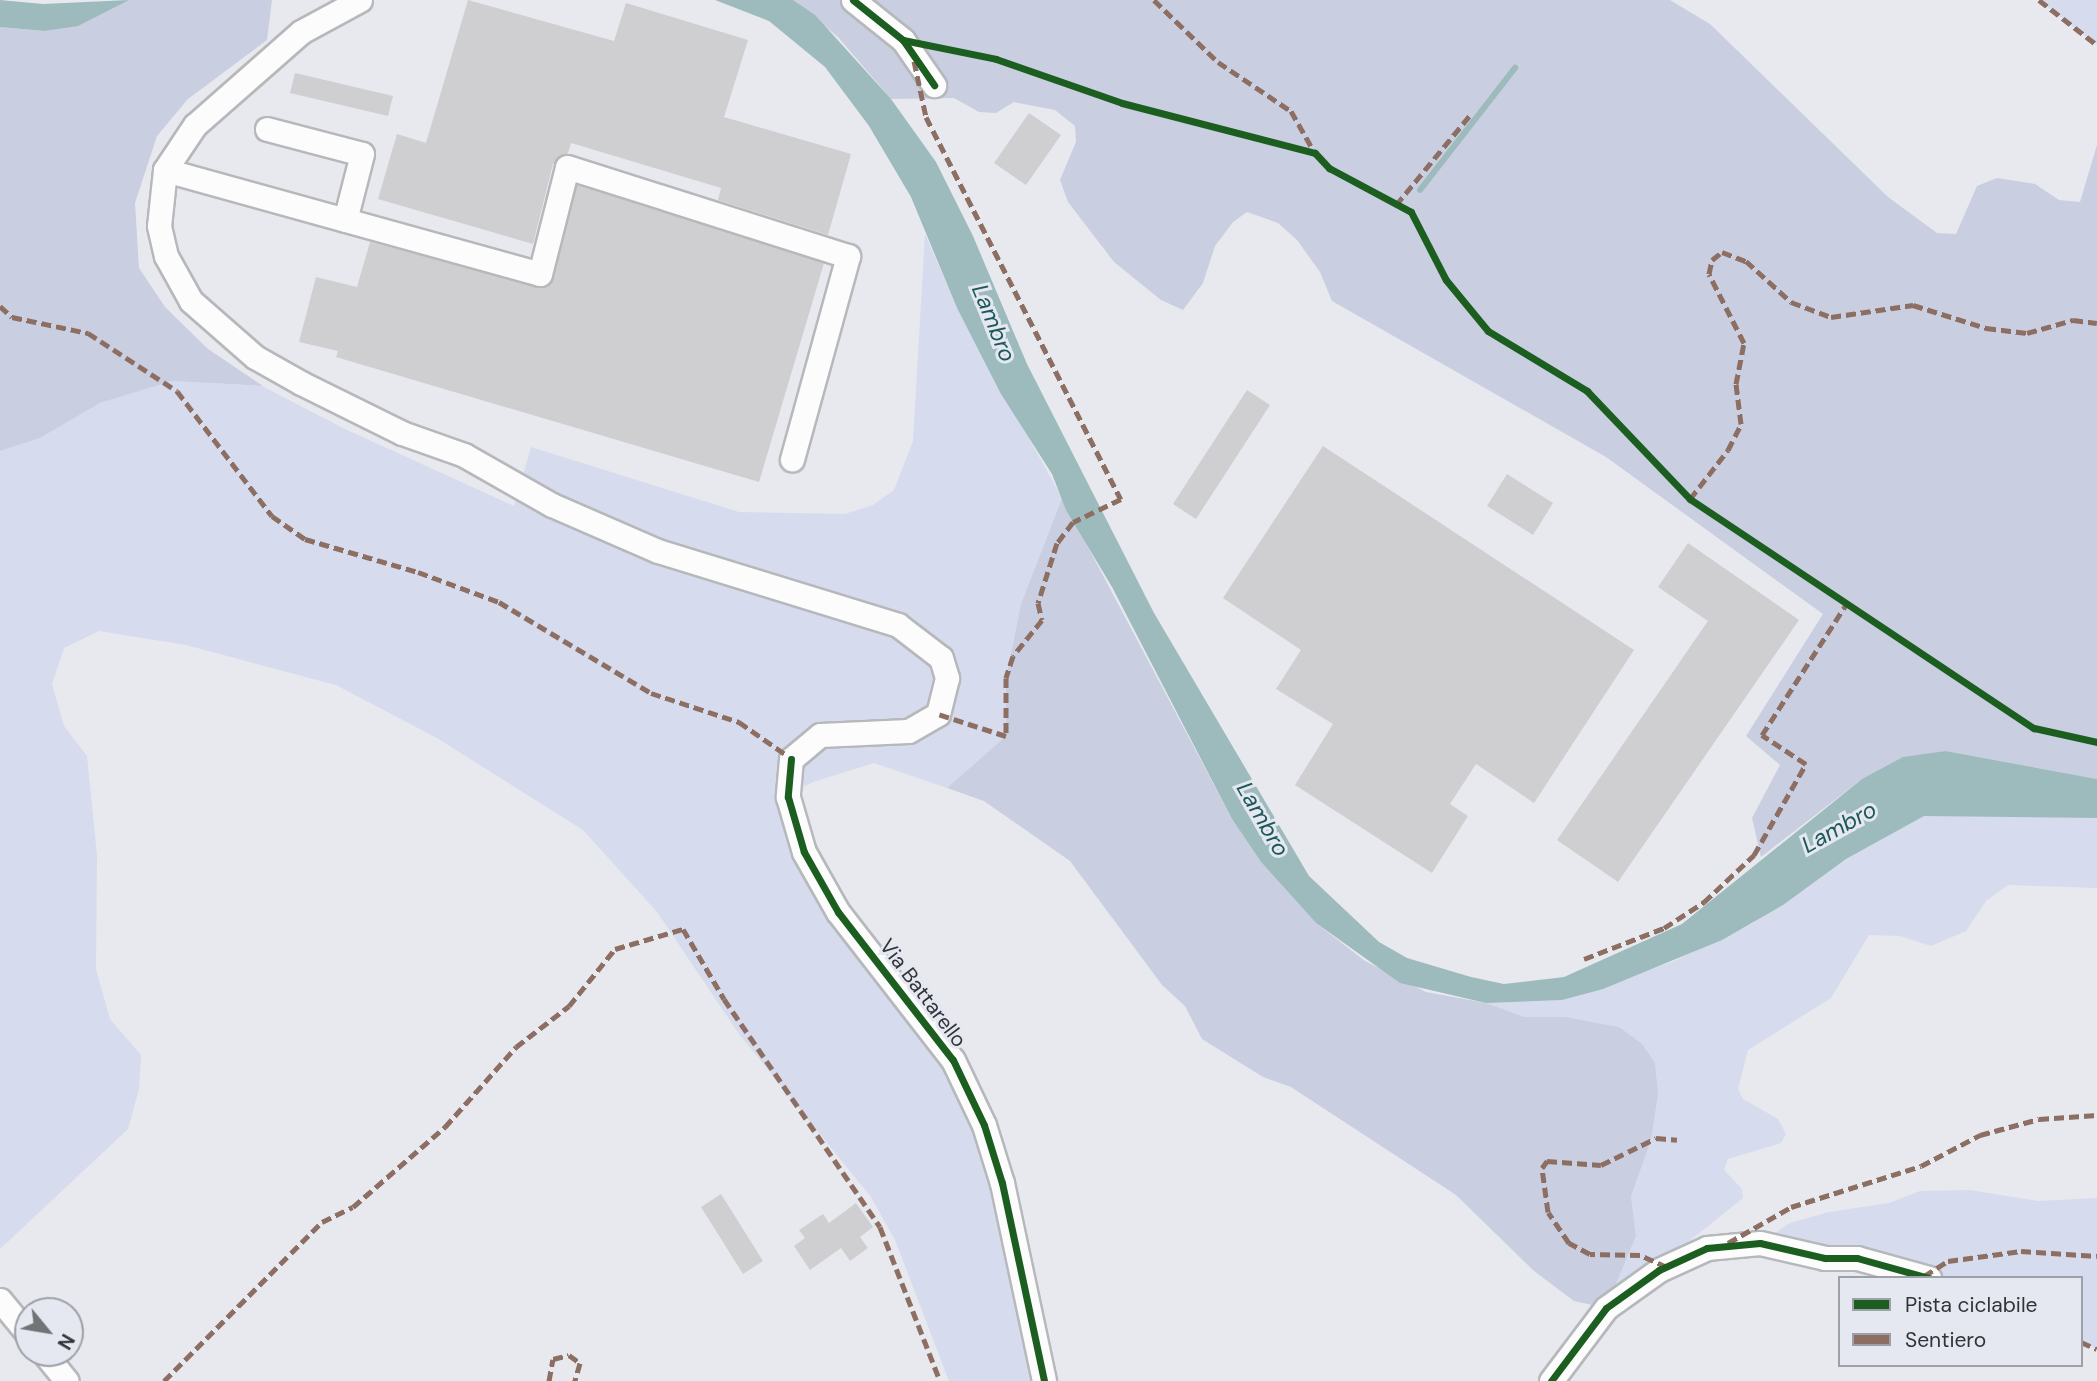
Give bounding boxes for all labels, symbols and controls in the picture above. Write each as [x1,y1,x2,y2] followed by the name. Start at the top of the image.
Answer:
[966,280,1022,366] water label: Lambro
[1231,777,1295,861] water label: Lambro
[1797,795,1881,859] water label: Lambro
[874,934,972,1052] street label: Via Battarello
[1838,1276,2083,1367] legend
[1905,1291,2038,1319] text: Pista ciclabile
[14,1297,84,1367] north arrow
[1905,1326,1986,1354] text: Sentiero
[52,1329,80,1354] text: N

